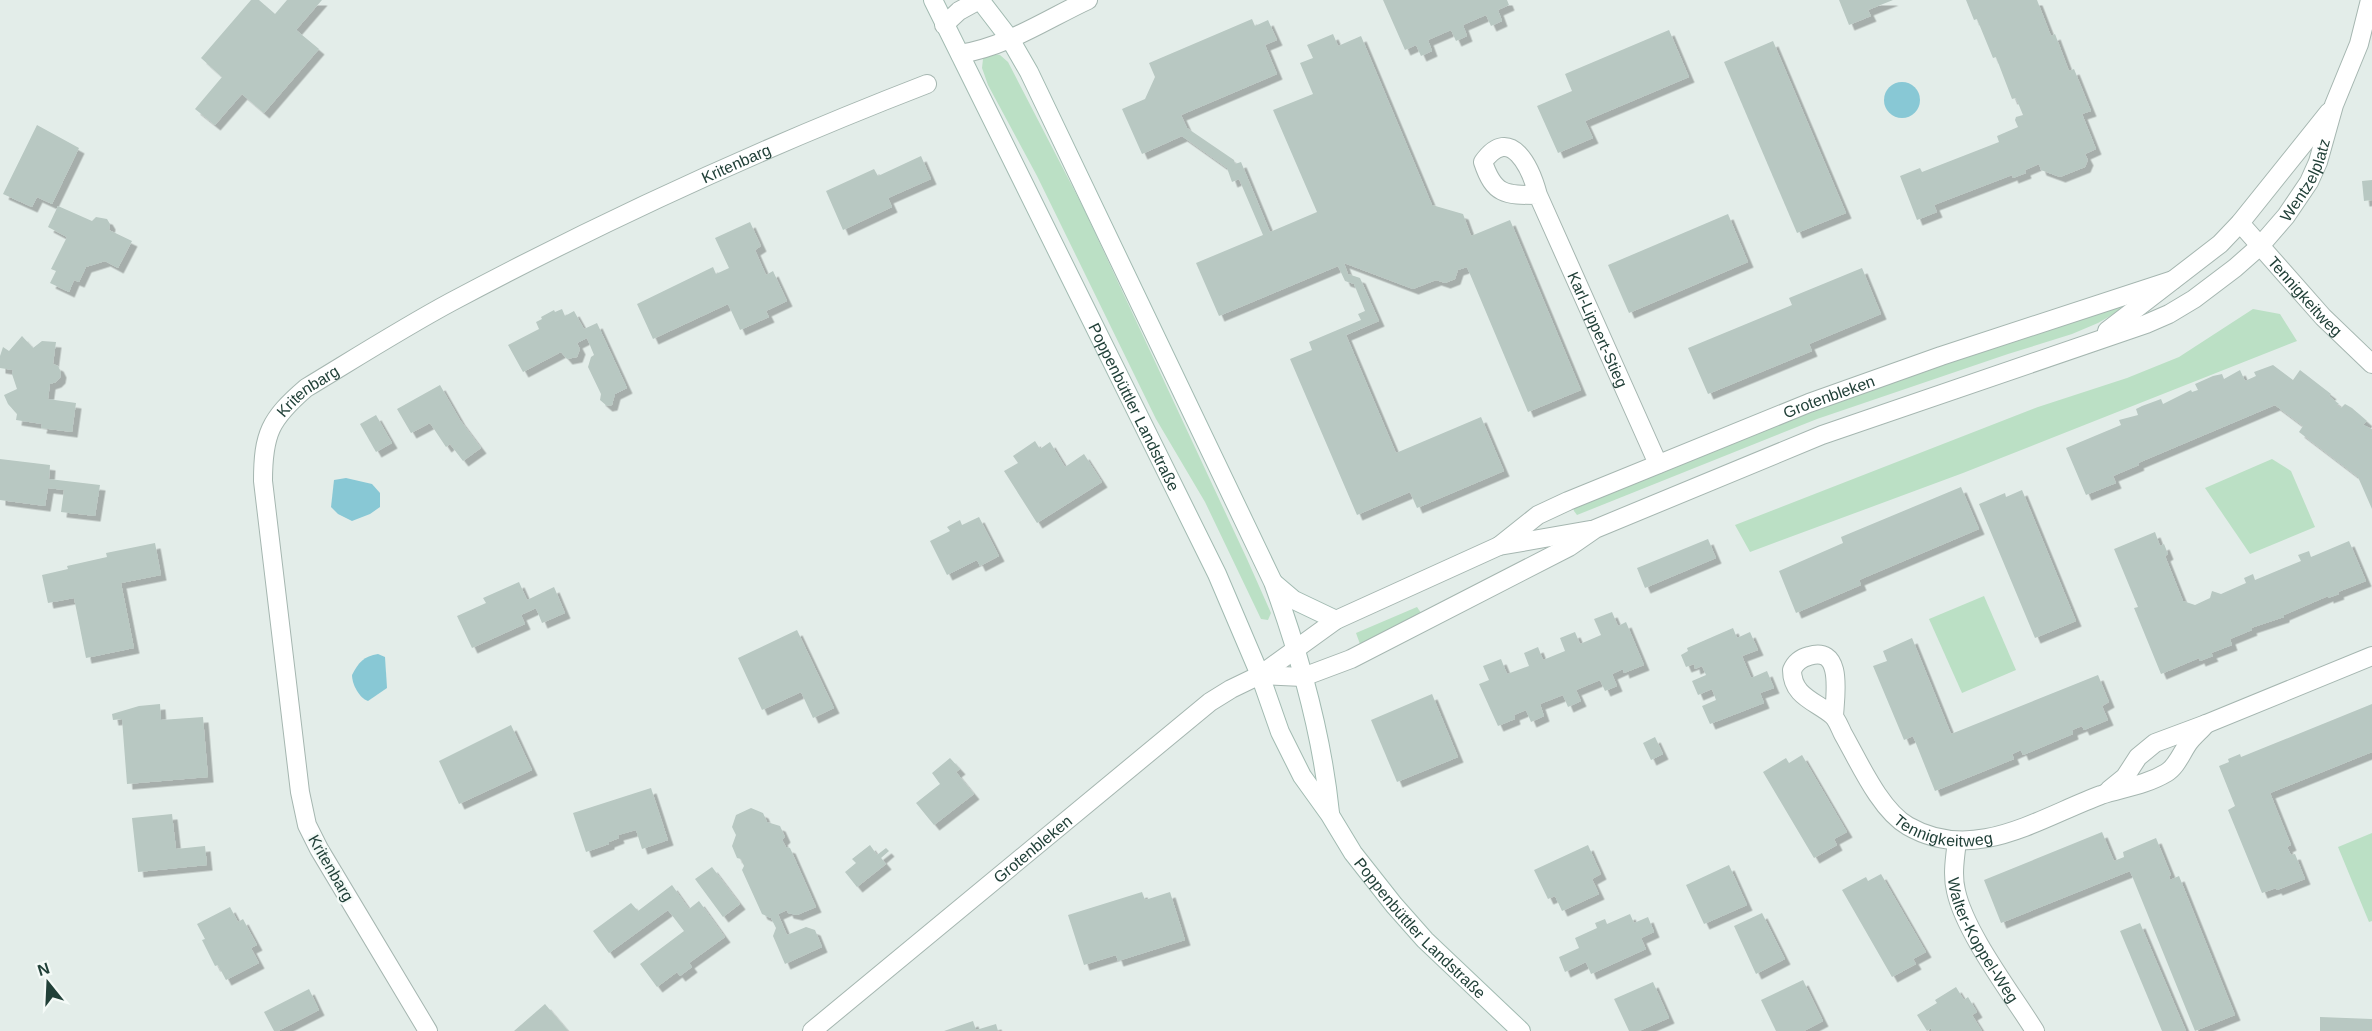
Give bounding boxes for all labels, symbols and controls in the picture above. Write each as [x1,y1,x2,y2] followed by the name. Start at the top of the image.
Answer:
[2276,137,2333,225] street label: Wentzelplatz
[699,141,773,186] street label: Kritenbarg
[2265,253,2346,339] street label: Tennigkeitweg
[1565,269,1631,390] street label: Karl-Lippert-Stieg
[1086,320,1183,494] street label: Poppenbüttler Landstraße
[273,362,342,420] street label: Kritenbarg
[1781,372,1877,421] street label: Grotenbleken
[1891,811,1994,849] street label: Tennigkeitweg
[990,812,1075,886] street label: Grotenbleken
[305,832,357,904] street label: Kritenbarg
[1351,854,1489,1002] street label: Poppenbüttler Landstraße
[1945,876,2022,1005] street label: Walter-Koppel-Weg
[18,953,78,1013] north arrow
[35,959,52,979] text: N

